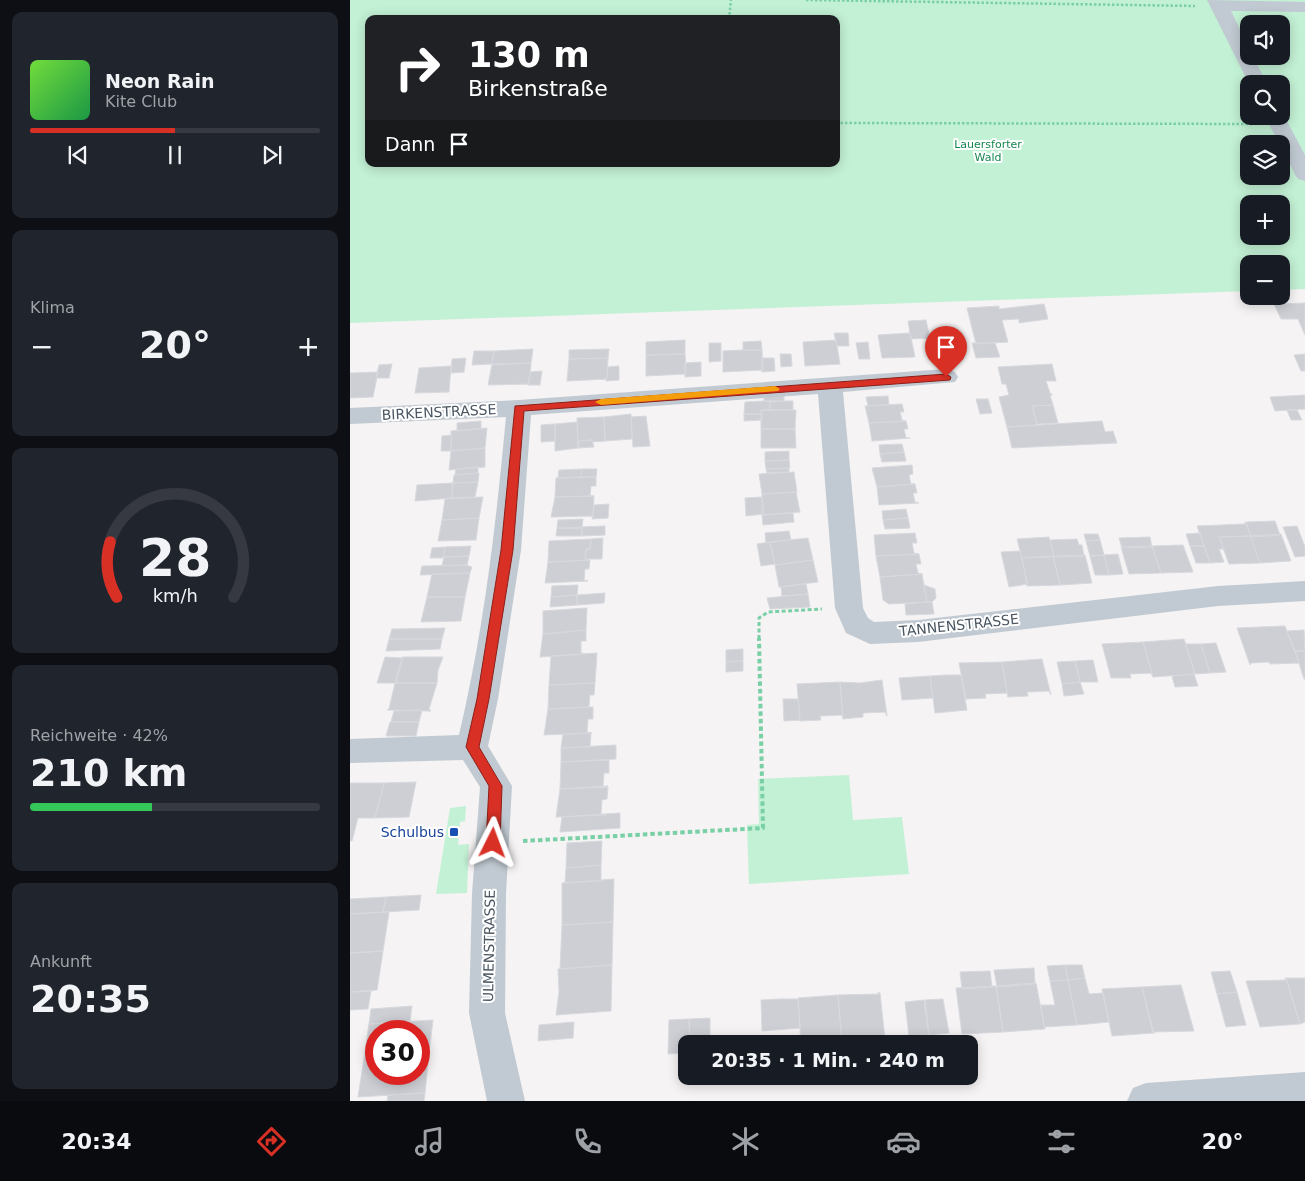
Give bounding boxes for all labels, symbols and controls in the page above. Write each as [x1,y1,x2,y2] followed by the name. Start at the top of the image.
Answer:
[1240,15,1290,305] map controls
[1240,15,1290,65] button: sound
[385,35,450,100] icon: right
[468,35,590,75] text: 130 m
[105,70,214,92] text: Neon Rain
[1240,75,1290,125] button: search
[468,76,608,101] text: Birkenstraße
[105,92,177,111] text: Kite Club
[445,130,473,158] icon: arrive
[385,133,435,155] text: Dann
[1240,135,1290,185] button: layers
[954,138,1022,164] park label: Lauersforter Wald
[64,141,92,169] icon: previous
[161,141,189,169] icon: pause
[258,141,286,169] icon: next
[1240,195,1290,245] button: +
[1240,255,1290,305] button: −
[30,298,75,317] text: Klima
[139,323,211,367] text: 20°
[925,326,967,377] pin
[30,330,53,363] text: −
[297,330,320,363] text: +
[932,333,960,361] icon: arrive
[381,401,497,423] street label: BIRKENSTRASSE
[139,528,211,588] text: 28
[152,585,198,606] text: km/h
[897,611,1020,639] street label: TANNENSTRASSE
[30,726,168,745] text: Reichweite · 42%
[30,751,187,795] text: 210 km
[466,816,518,868] position arrow
[381,824,444,840] place label: Schulbus
[448,826,460,838] marker: Schulbus
[480,890,498,1002] street label: ULMENSTRASSE
[30,952,92,971] text: Ankunft
[30,977,151,1021] text: 20:35
[365,1020,430,1085] speed limit sign: 30
[711,1049,945,1071] text: 20:35 · 1 Min. · 240 m
[254,1124,289,1159] icon: directions
[412,1124,447,1159] icon: music
[570,1124,605,1159] icon: phone
[728,1124,763,1159] icon: climate
[886,1124,921,1159] icon: car
[1044,1124,1079,1159] icon: filters
[61,1129,131,1154] text: 20:34
[1202,1129,1243,1154] text: 20°

